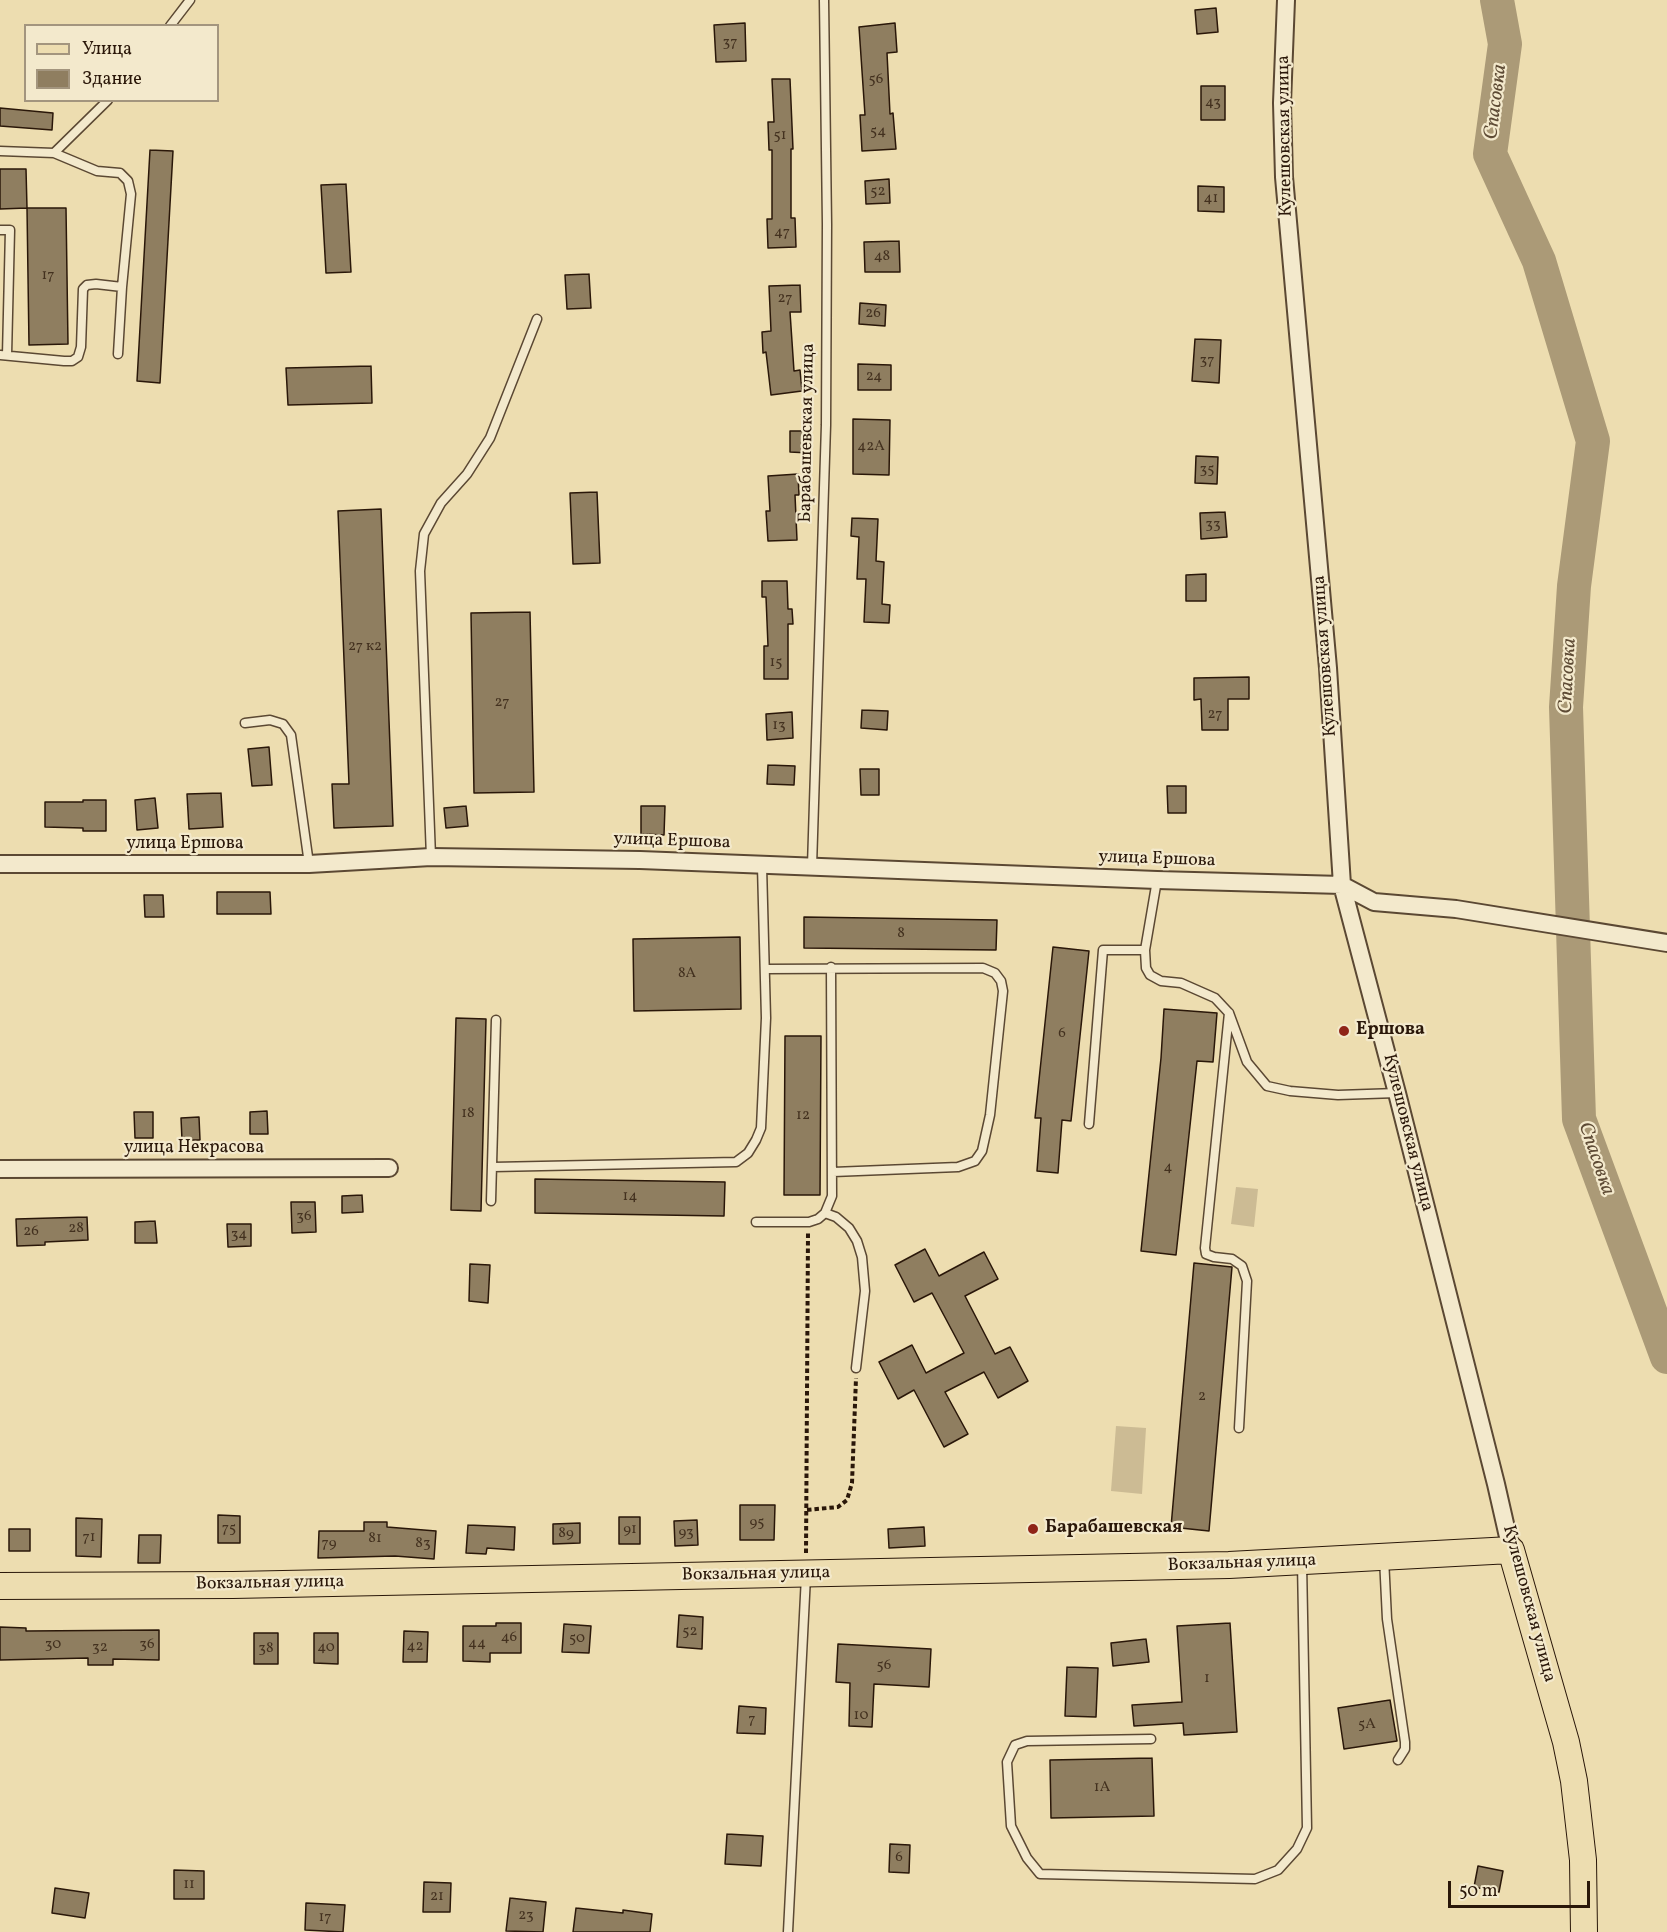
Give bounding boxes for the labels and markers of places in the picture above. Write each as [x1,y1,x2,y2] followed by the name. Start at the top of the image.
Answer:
[1356,1020,1425,1042] place label: Ершова
[1337,1024,1351,1038] marker: Ершова
[1045,1518,1182,1540] place label: Барабашевская
[1026,1522,1040,1536] marker: Барабашевская

